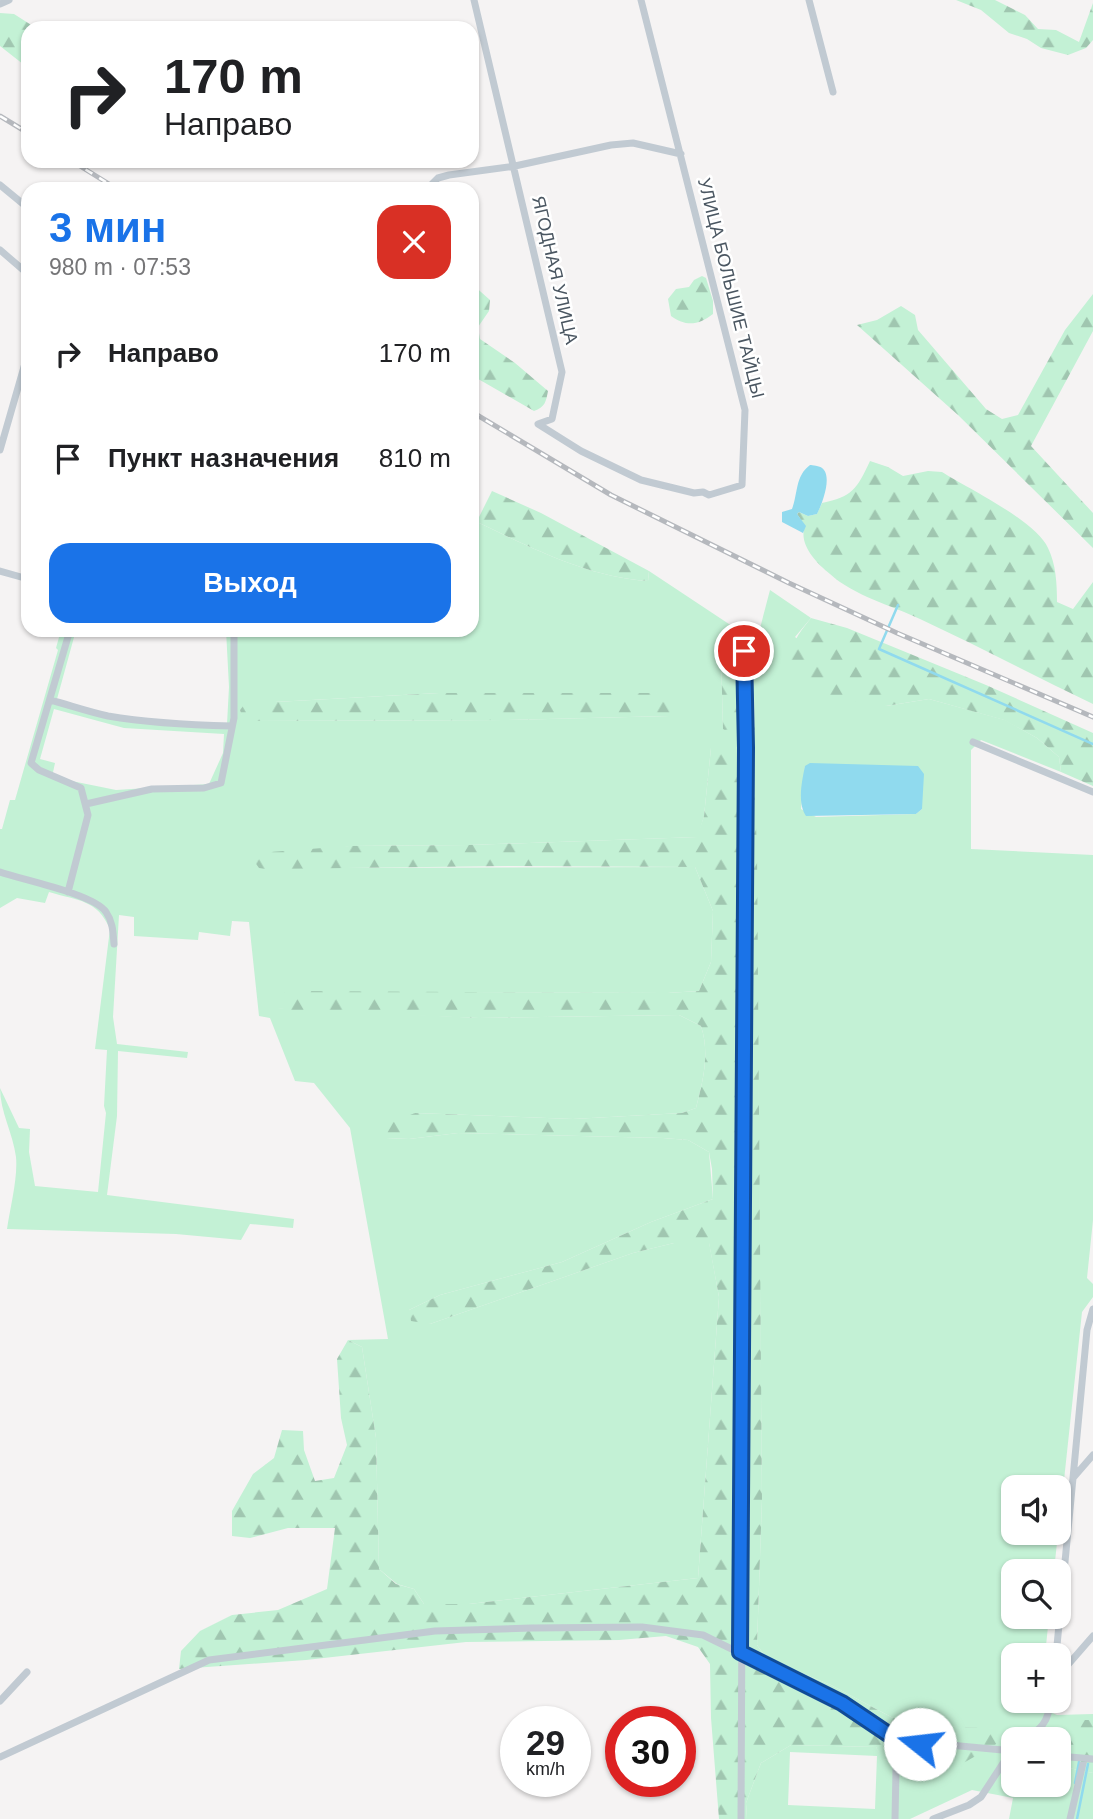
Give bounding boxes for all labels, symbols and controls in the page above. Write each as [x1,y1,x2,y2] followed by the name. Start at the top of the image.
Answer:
[49,49,140,140] icon: right
[164,49,303,103] text: 170 m
[164,106,292,142] text: Направо
[694,176,769,400] street label: УЛИЦА БОЛЬШИЕ ТАЙЦЫ
[528,194,582,346] street label: ЯГОДНАЯ УЛИЦА
[49,204,166,251] text: 3 мин
[377,205,451,279] button: close
[49,254,191,280] text: 980 m · 07:53
[49,335,87,373] icon: right
[108,338,219,368] text: Направо
[379,338,451,368] text: 170 m
[49,440,87,478] icon: arrive
[108,443,339,473] text: Пункт назначения
[379,443,451,473] text: 810 m
[49,543,451,623] button: Выход
[714,621,774,681] pin
[725,632,763,670] icon: arrive
[1001,1475,1071,1797] map controls
[1001,1475,1071,1545] button: sound
[1001,1559,1071,1629] button: search
[1001,1643,1071,1713] button: +
[605,1706,696,1797] speed limit sign: 30
[883,1707,957,1781] position arrow
[526,1723,565,1762] text: 29
[1001,1727,1071,1797] button: −
[526,1759,565,1779] text: km/h

